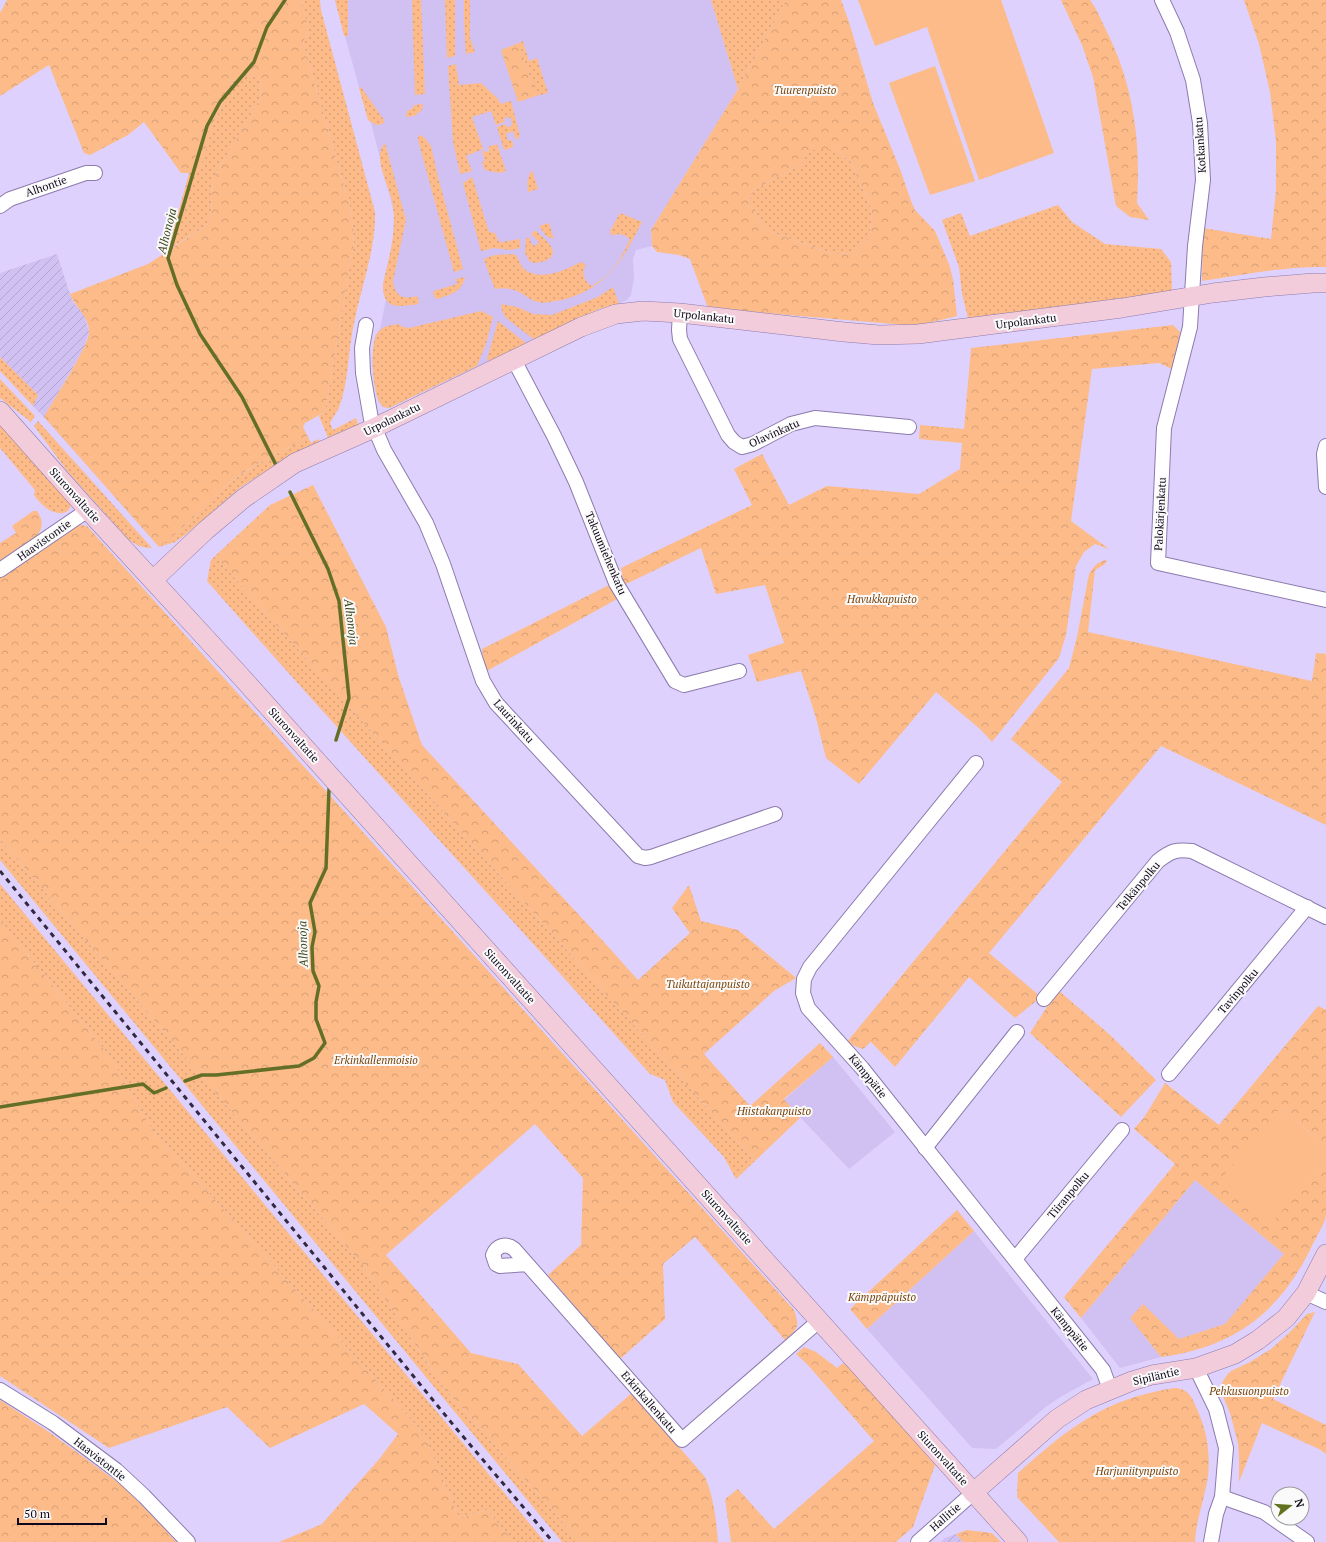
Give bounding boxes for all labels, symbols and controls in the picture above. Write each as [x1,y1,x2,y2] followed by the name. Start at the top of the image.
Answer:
[774,83,837,97] park label: Tuurenpuisto
[1191,116,1209,173] street label: Kotkankatu
[23,172,69,200] street label: Alhontie
[153,207,179,256] water label: Alhonoja
[673,306,736,326] street label: Urpolankatu
[995,310,1058,332] street label: Urpolankatu
[362,399,423,439] street label: Urpolankatu
[746,415,802,450] street label: Olavinkatu
[47,465,104,526] street label: Siuronvaltatie
[1151,476,1169,551] street label: Palokärjenkatu
[582,509,630,597] street label: Takuumiehenkatu
[14,516,74,564] street label: Haavistontie
[846,592,917,606] park label: Havukkapuisto
[341,597,362,646] water label: Alhonoja
[491,696,538,746] street label: Laurinkatu
[266,705,323,766] street label: Siuronvaltatie
[1113,858,1163,914] street label: Telkänpolku
[294,921,311,969] water label: Alhonoja
[482,946,539,1007] street label: Siuronvaltatie
[1215,965,1261,1017] street label: Tavinpolku
[666,977,750,991] park label: Tuikuttajanpuisto
[846,1051,890,1101] street label: Kämppätie
[333,1053,418,1067] park label: Erkinkallenmoisio
[736,1104,811,1118] park label: Hiistakanpuisto
[1044,1168,1092,1221] street label: Tiiranpolku
[699,1187,756,1248] street label: Siuronvaltatie
[847,1290,916,1304] park label: Kämppäpuisto
[1048,1304,1092,1354] street label: Kämppätie
[1131,1364,1181,1388] street label: Sipiläntie
[618,1368,680,1436] street label: Erkinkallenkatu
[1208,1384,1289,1398] park label: Pehkusuonpuisto
[915,1428,972,1489] street label: Siuronvaltatie
[71,1434,129,1484] street label: Haavistontie
[1095,1464,1179,1478] park label: Harjuniitynpuisto
[1270,1486,1310,1526] north arrow
[1292,1497,1308,1510] text: N
[927,1499,964,1534] street label: Hallitie
[18,1500,106,1526] scale bar
[24,1506,51,1521] text: 50 m

